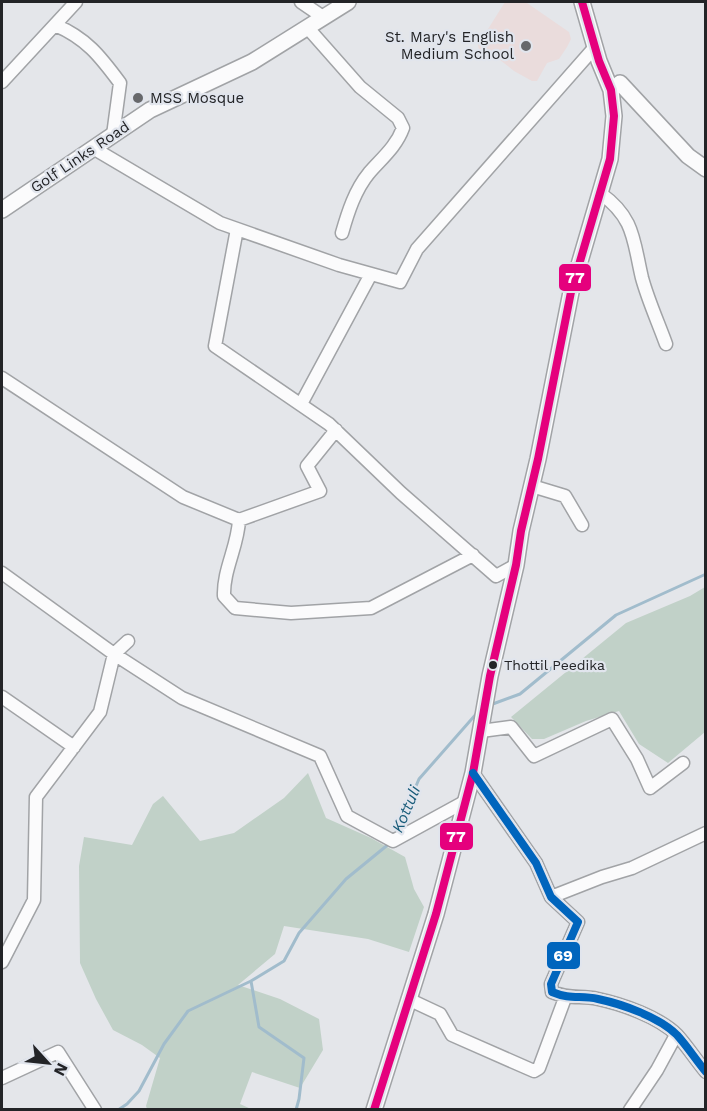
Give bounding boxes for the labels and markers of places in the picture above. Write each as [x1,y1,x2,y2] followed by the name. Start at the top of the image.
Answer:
[385,28,514,63] place label: St. Mary's English Medium School
[519,39,533,53] marker: St. Mary's English Medium School
[150,89,244,107] place label: MSS Mosque
[131,91,145,105] marker: MSS Mosque
[504,657,605,673] place label: Thottil Peedika
[487,659,499,671] marker: Thottil Peedika

